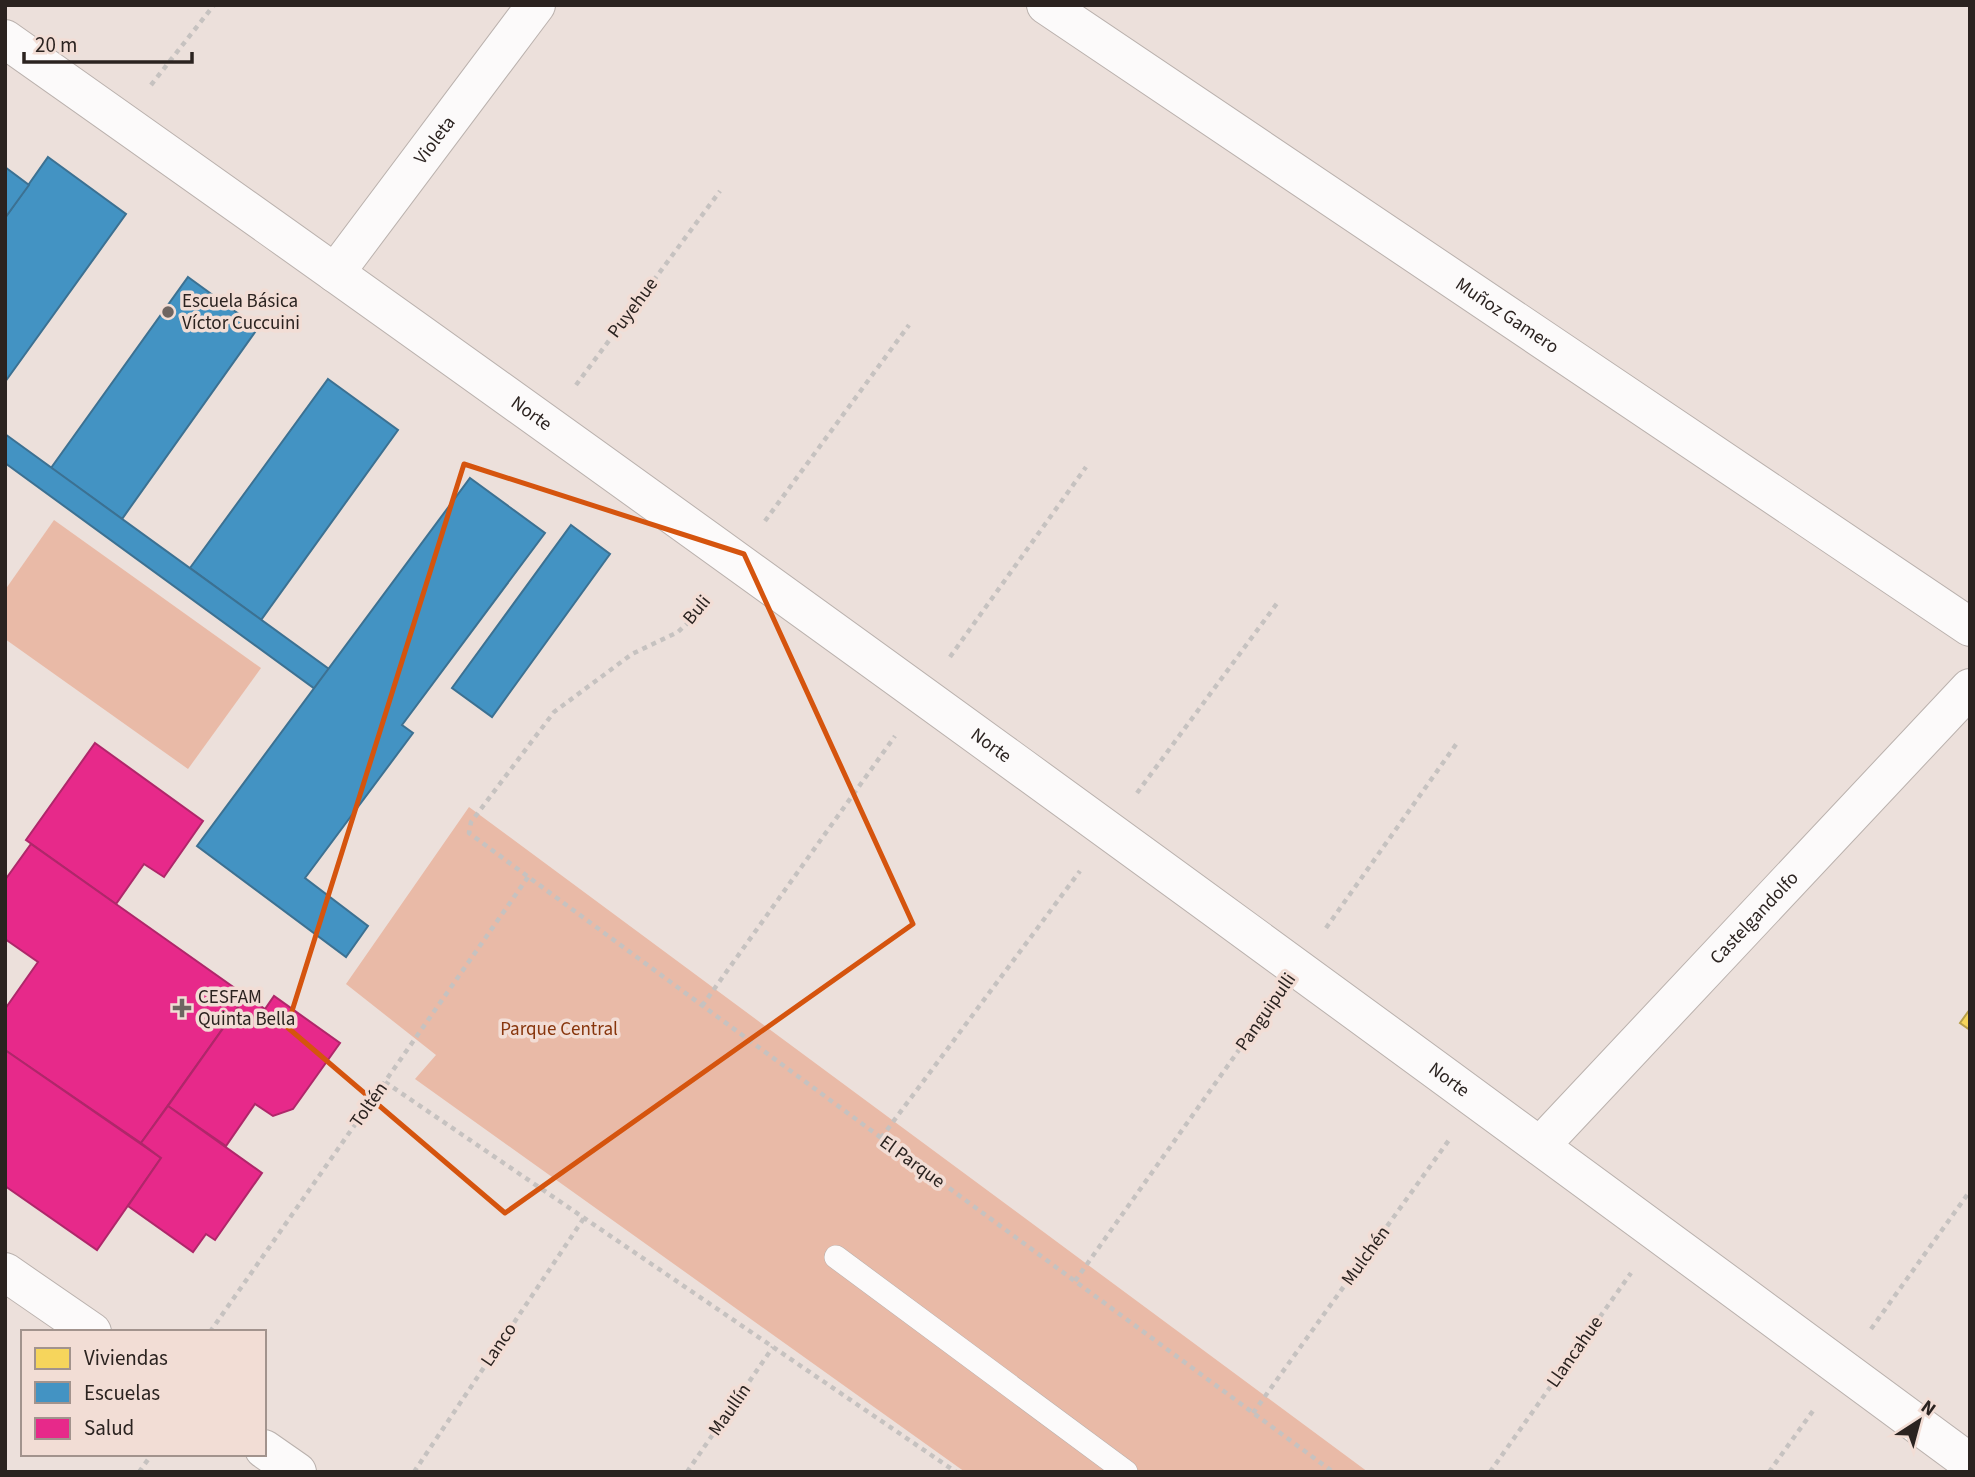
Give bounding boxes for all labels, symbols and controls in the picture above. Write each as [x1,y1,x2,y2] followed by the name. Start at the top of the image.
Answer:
[24,21,192,65] scale bar
[35,30,77,60] text: 20 m
[407,110,462,170] street label: Violeta
[1450,271,1564,360] street label: Muñoz Gamero
[601,272,665,344] street label: Puyehue
[182,288,300,337] place label: Escuela Básica Víctor Cuccuini
[160,304,176,320] marker: Escuela Básica Víctor Cuccuini
[505,389,557,437] street label: Norte
[677,589,717,631] street label: Buli
[965,721,1017,769] street label: Norte
[1704,865,1805,970] street label: Castelgandolfo
[1229,967,1303,1057] street label: Panguipulli
[198,984,295,1033] place label: CESFAM Quinta Bella
[172,998,192,1018] marker: CESFAM Quinta Bella
[500,1016,618,1043] park label: Parque Central
[1423,1055,1475,1104] street label: Norte
[344,1077,394,1133] street label: Toltén
[874,1129,950,1195] street label: El Parque
[1335,1221,1397,1291] street label: Mulchén
[1540,1311,1610,1393] street label: Llancahue
[474,1318,524,1372] street label: Lanco
[21,1330,266,1456] legend
[84,1343,168,1373] text: Viviendas
[84,1378,160,1408] text: Escuelas
[702,1378,758,1442] street label: Maullín
[1884,1386,1954,1456] north arrow
[1915,1394,1941,1423] text: N
[84,1413,134,1443] text: Salud

